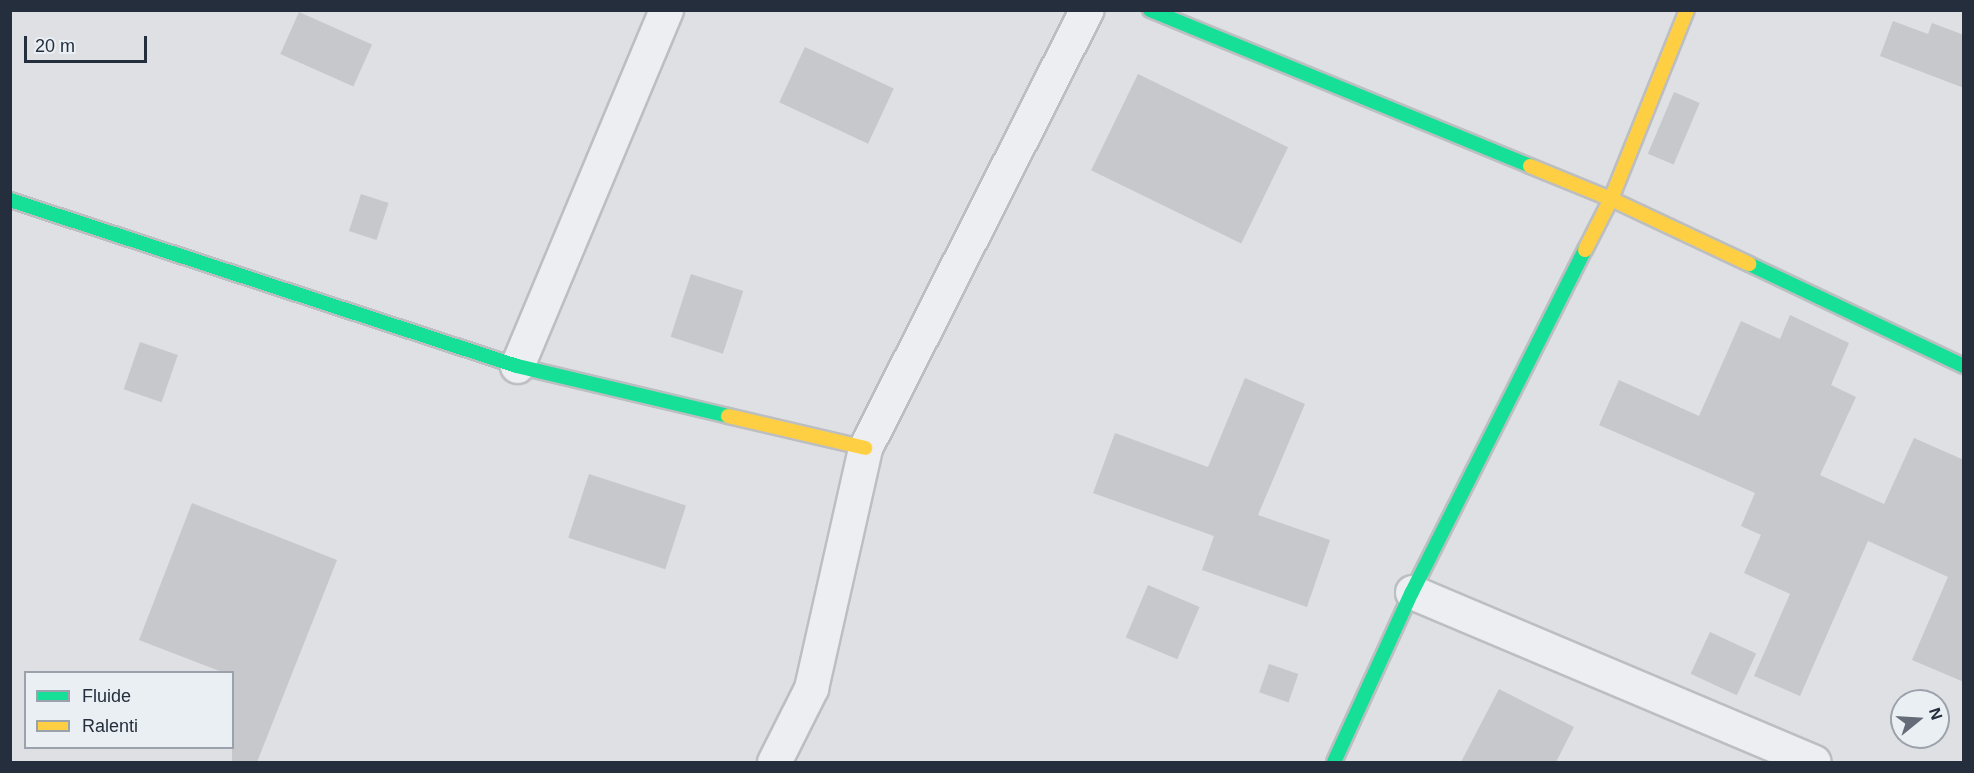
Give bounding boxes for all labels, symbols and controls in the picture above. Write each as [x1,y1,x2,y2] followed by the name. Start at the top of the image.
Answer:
[27,24,150,62] scale bar
[35,36,75,56] text: 20 m
[24,671,234,749] legend
[82,686,131,706] text: Fluide
[1890,689,1950,749] north arrow
[1926,706,1946,722] text: N
[82,716,138,736] text: Ralenti

